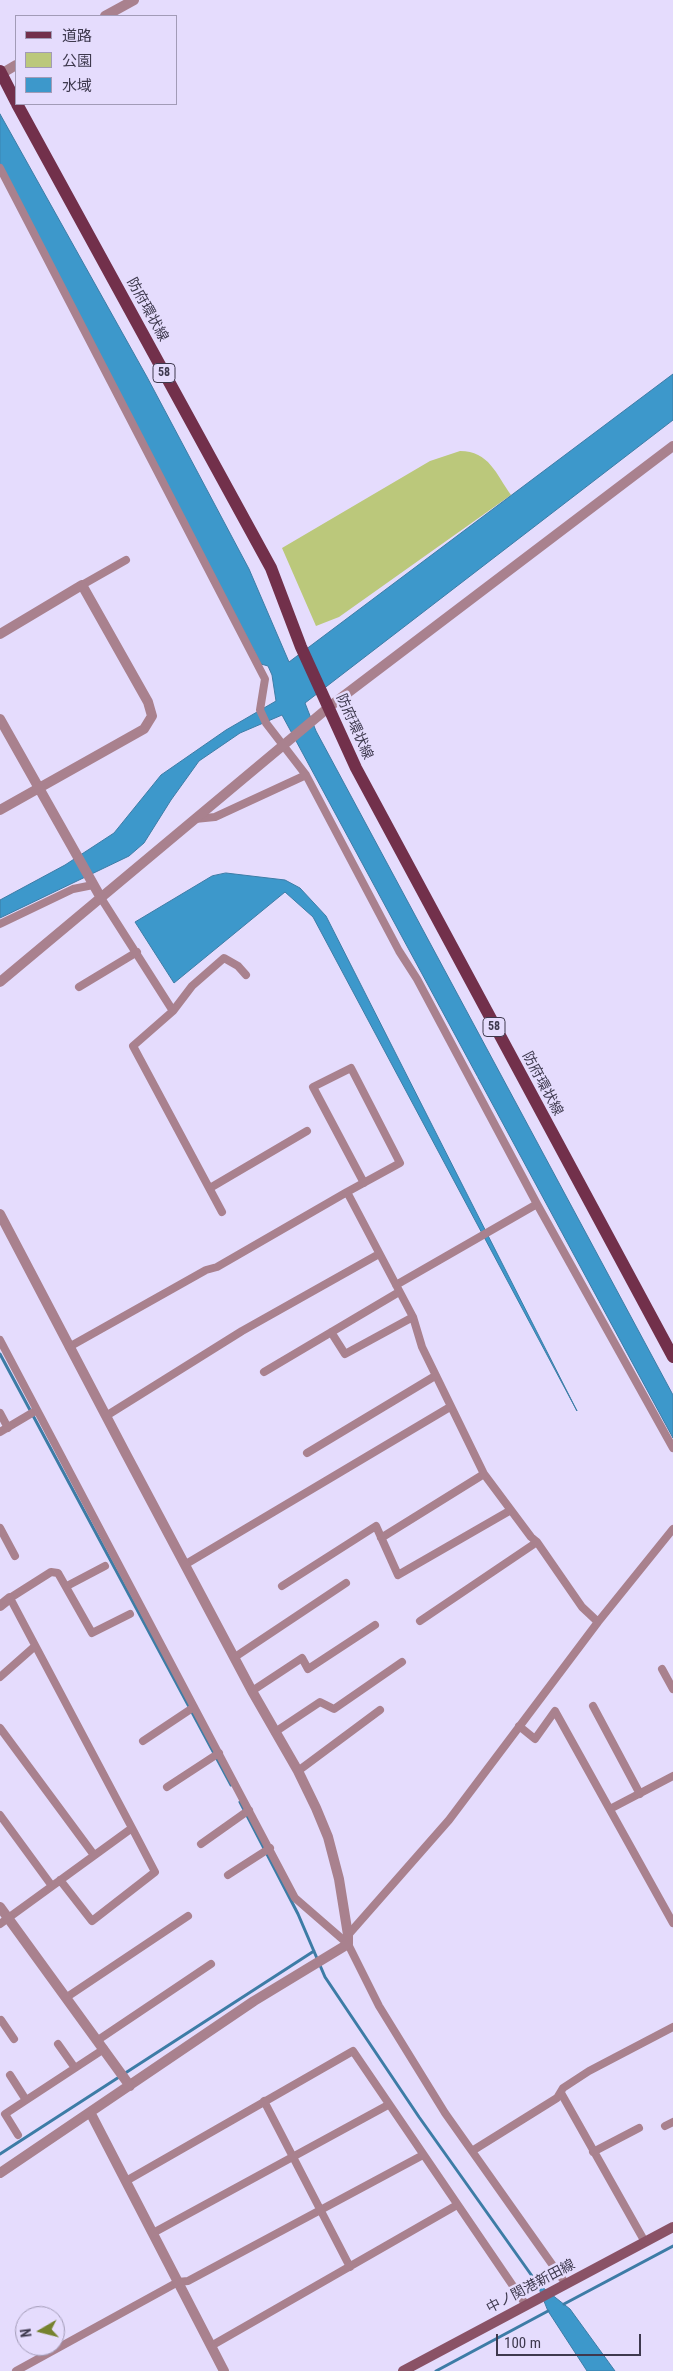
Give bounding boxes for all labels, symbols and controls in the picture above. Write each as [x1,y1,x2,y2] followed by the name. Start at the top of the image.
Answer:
[15,15,178,105] legend
[62,27,92,45] text: 道路
[62,52,92,70] text: 公園
[62,77,92,95] text: 水域
[123,275,171,345] street label: 防府環状線
[153,363,175,382] road number: 58
[332,692,376,762] street label: 防府環状線
[483,1018,505,1036] road number: 58
[518,1049,566,1119] street label: 防府環状線
[484,2257,578,2317] street label: 中ノ関港新田線
[15,2306,65,2356] north arrow
[498,2324,643,2356] scale bar
[18,2328,35,2338] text: N
[504,2334,541,2352] text: 100 m

